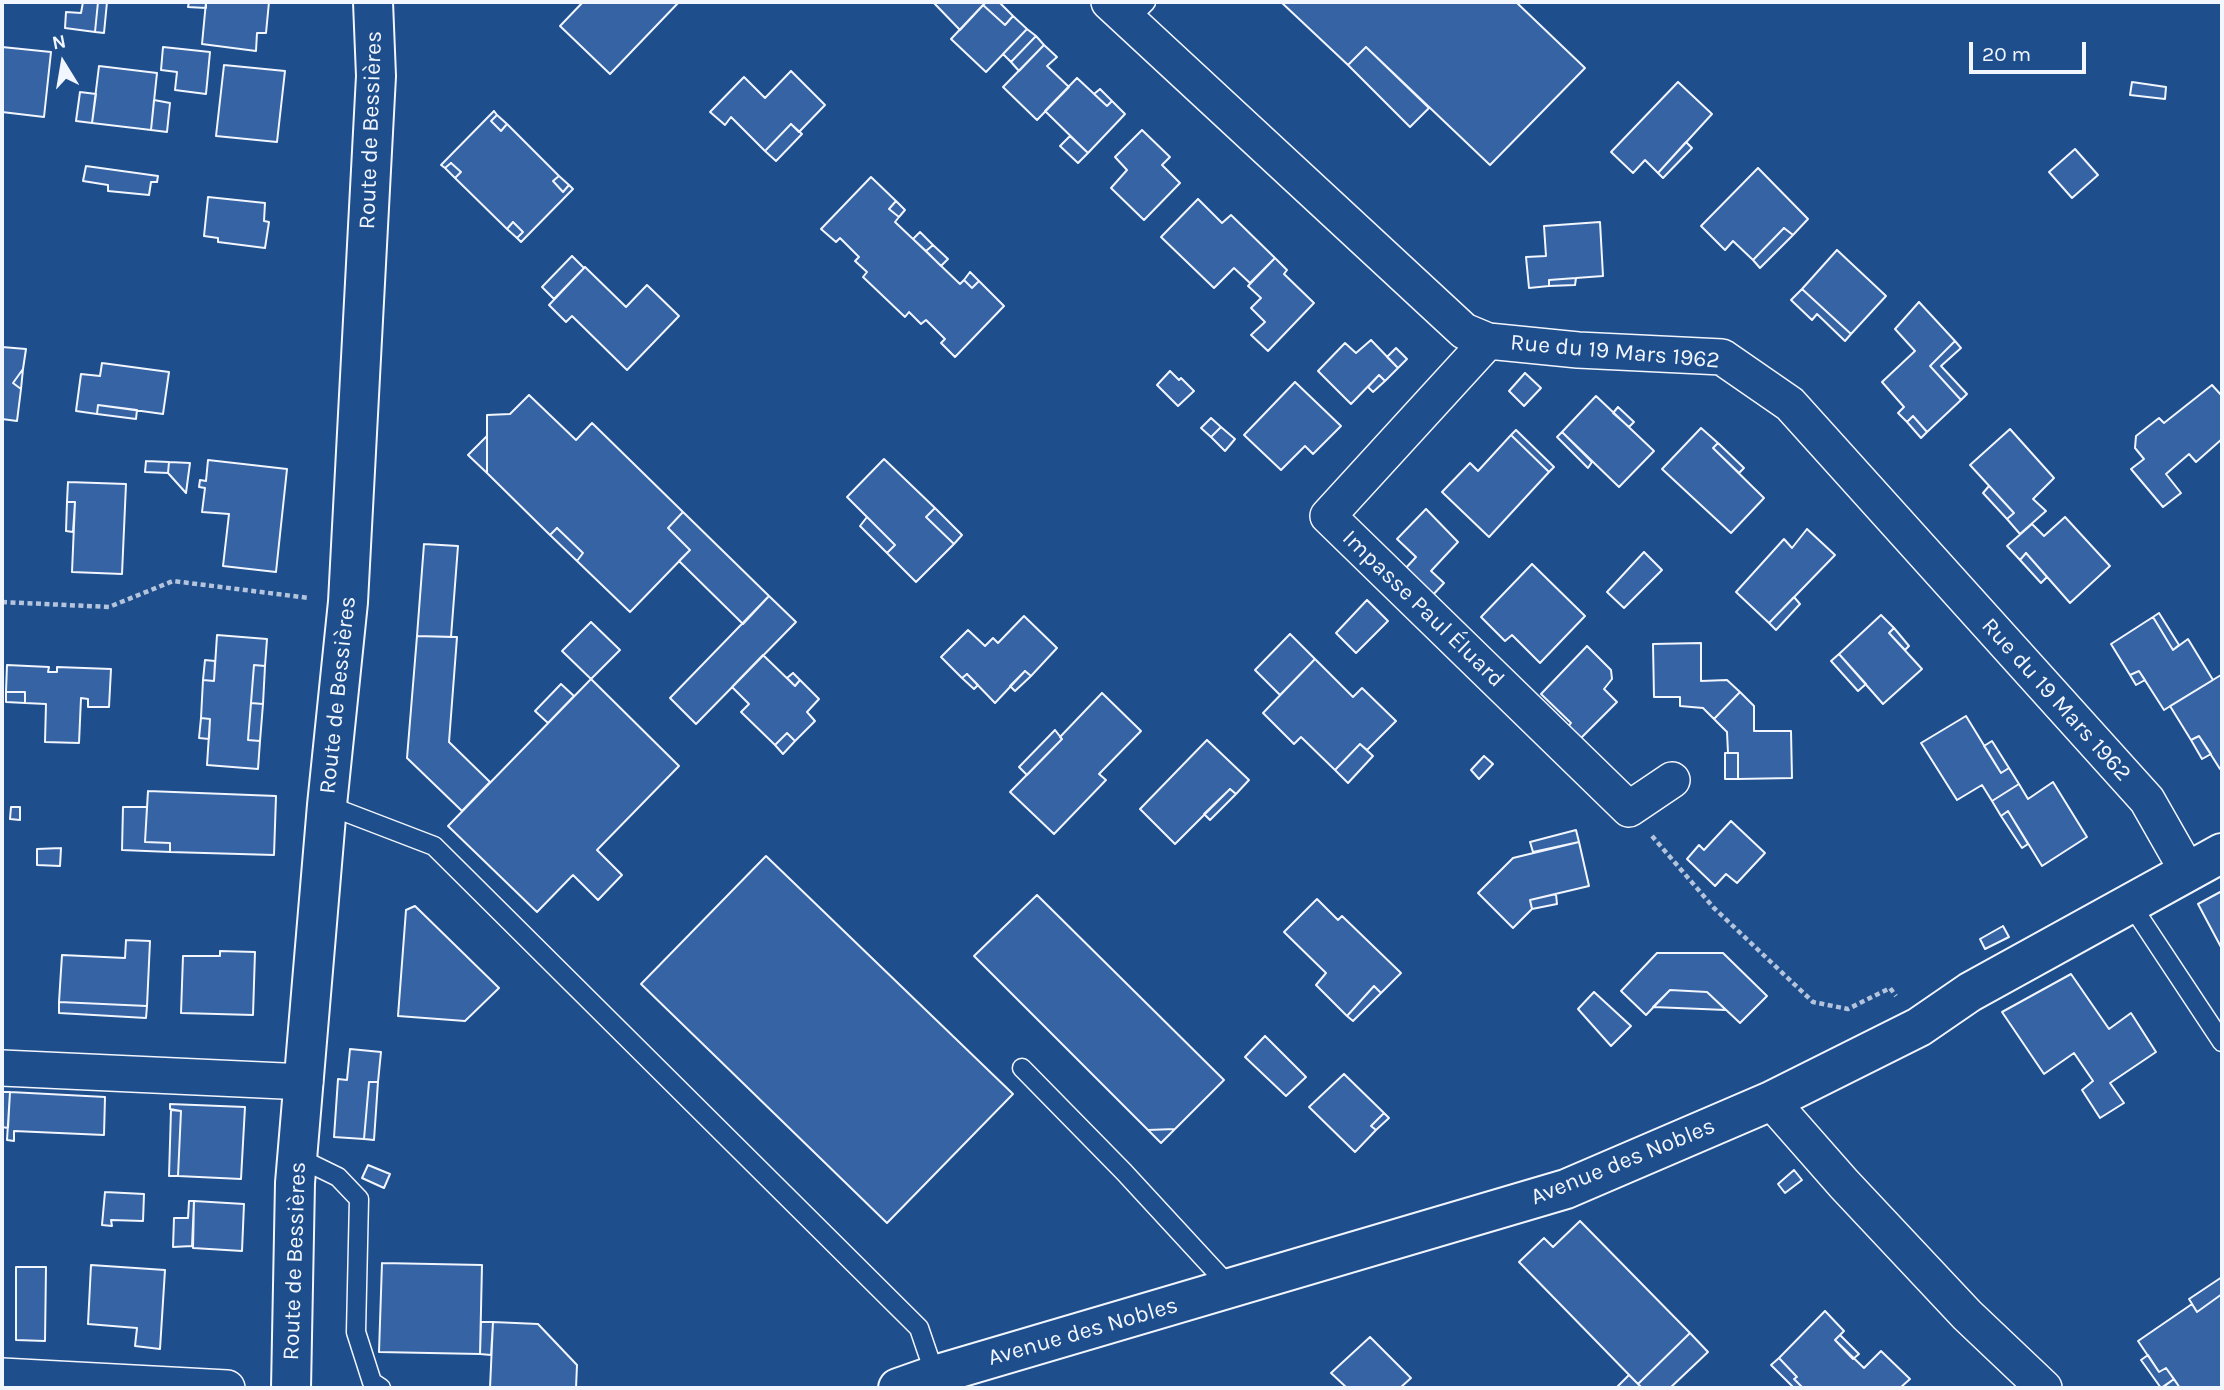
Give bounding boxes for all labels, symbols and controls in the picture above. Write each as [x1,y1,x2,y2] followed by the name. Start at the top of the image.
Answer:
[28,28,98,98] north arrow
[1972,28,2089,72] scale bar
[50,30,68,54] text: N
[354,30,388,230] street label: Route de Bessières
[1982,42,2031,66] text: 20 m
[1509,329,1721,375] street label: Rue du 19 Mars 1962
[1336,525,1510,693] street label: Impasse Paul Éluard
[314,595,362,795] street label: Route de Bessières
[1975,613,2137,787] street label: Rue du 19 Mars 1962
[1527,1112,1719,1212] street label: Avenue des Nobles
[278,1161,312,1361] street label: Route de Bessières
[985,1292,1181,1372] street label: Avenue des Nobles

